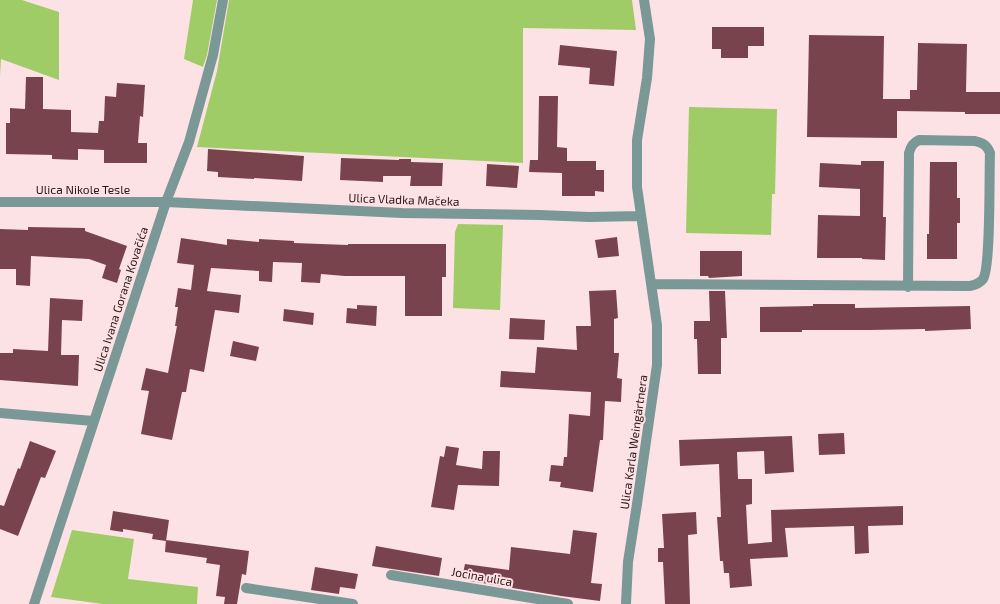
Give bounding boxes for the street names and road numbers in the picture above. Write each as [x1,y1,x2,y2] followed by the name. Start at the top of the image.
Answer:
[36,182,130,196] street label: Ulica Nikole Tesle
[348,190,460,208] street label: Ulica Vladka Mačeka
[90,225,150,373] street label: Ulica Ivana Gorana Kovačića
[617,374,649,510] street label: Ulica Karla Weingärtnera
[450,564,514,588] street label: Jocina ulica

